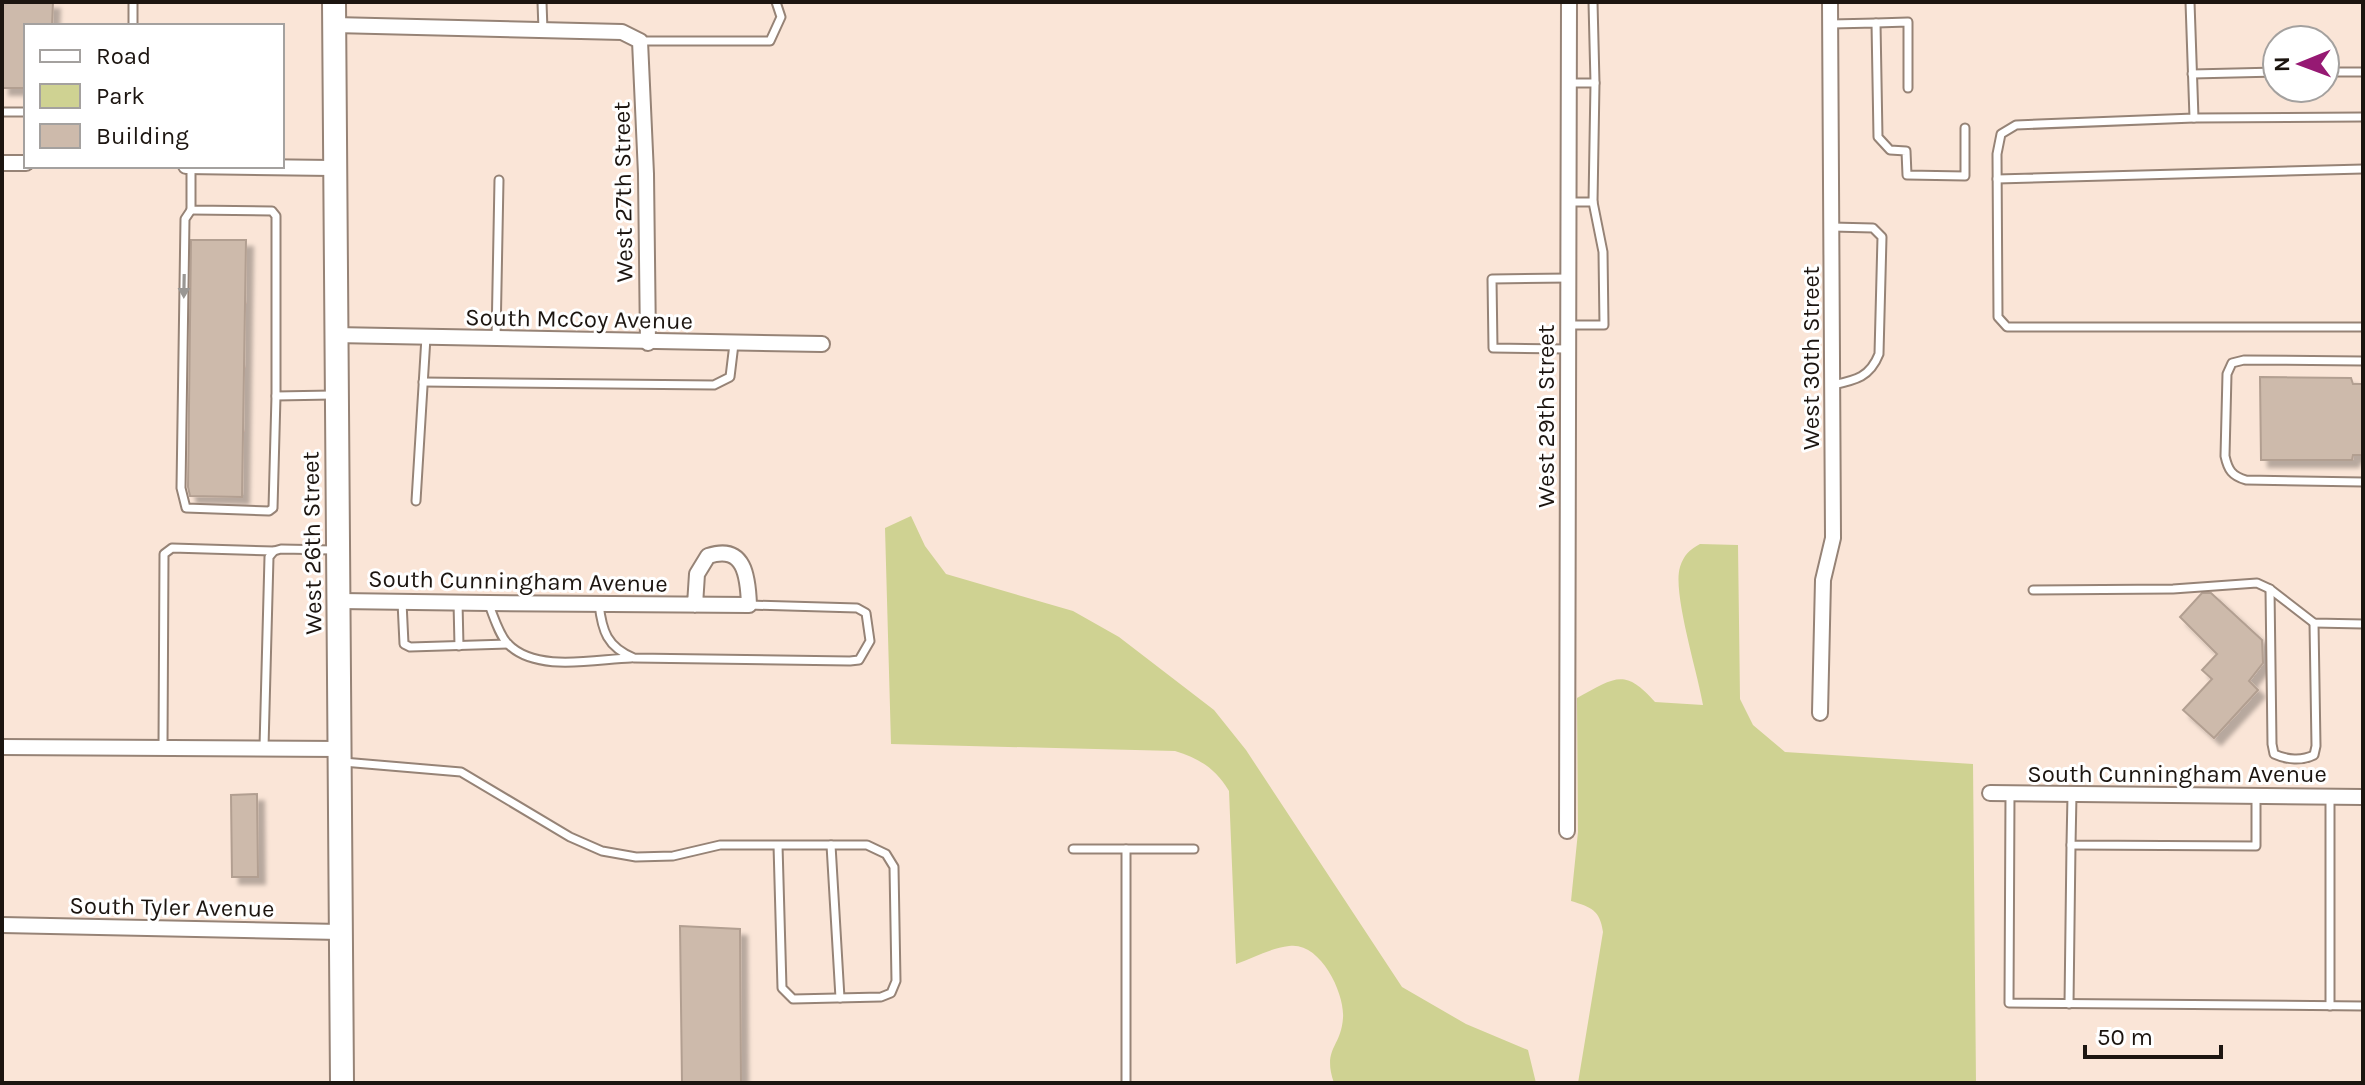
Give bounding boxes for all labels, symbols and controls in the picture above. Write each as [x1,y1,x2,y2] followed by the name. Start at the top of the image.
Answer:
[24,24,284,168] legend
[2261,24,2341,104] north arrow
[96,42,151,70] text: Road
[2269,56,2295,72] text: N
[96,82,145,110] text: Park
[607,101,639,283] street label: West 27th Street
[96,122,189,150] text: Building
[1797,266,1825,450] street label: West 30th Street
[178,274,190,299] one-way arrow
[465,303,693,335] street label: South McCoy Avenue
[1532,324,1560,508] street label: West 29th Street
[296,451,328,635] street label: West 26th Street
[368,564,668,598] street label: South Cunningham Avenue
[2027,760,2327,788] street label: South Cunningham Avenue
[69,891,275,923] street label: South Tyler Avenue
[2085,1009,2221,1059] scale bar
[2097,1023,2153,1051] text: 50 m

